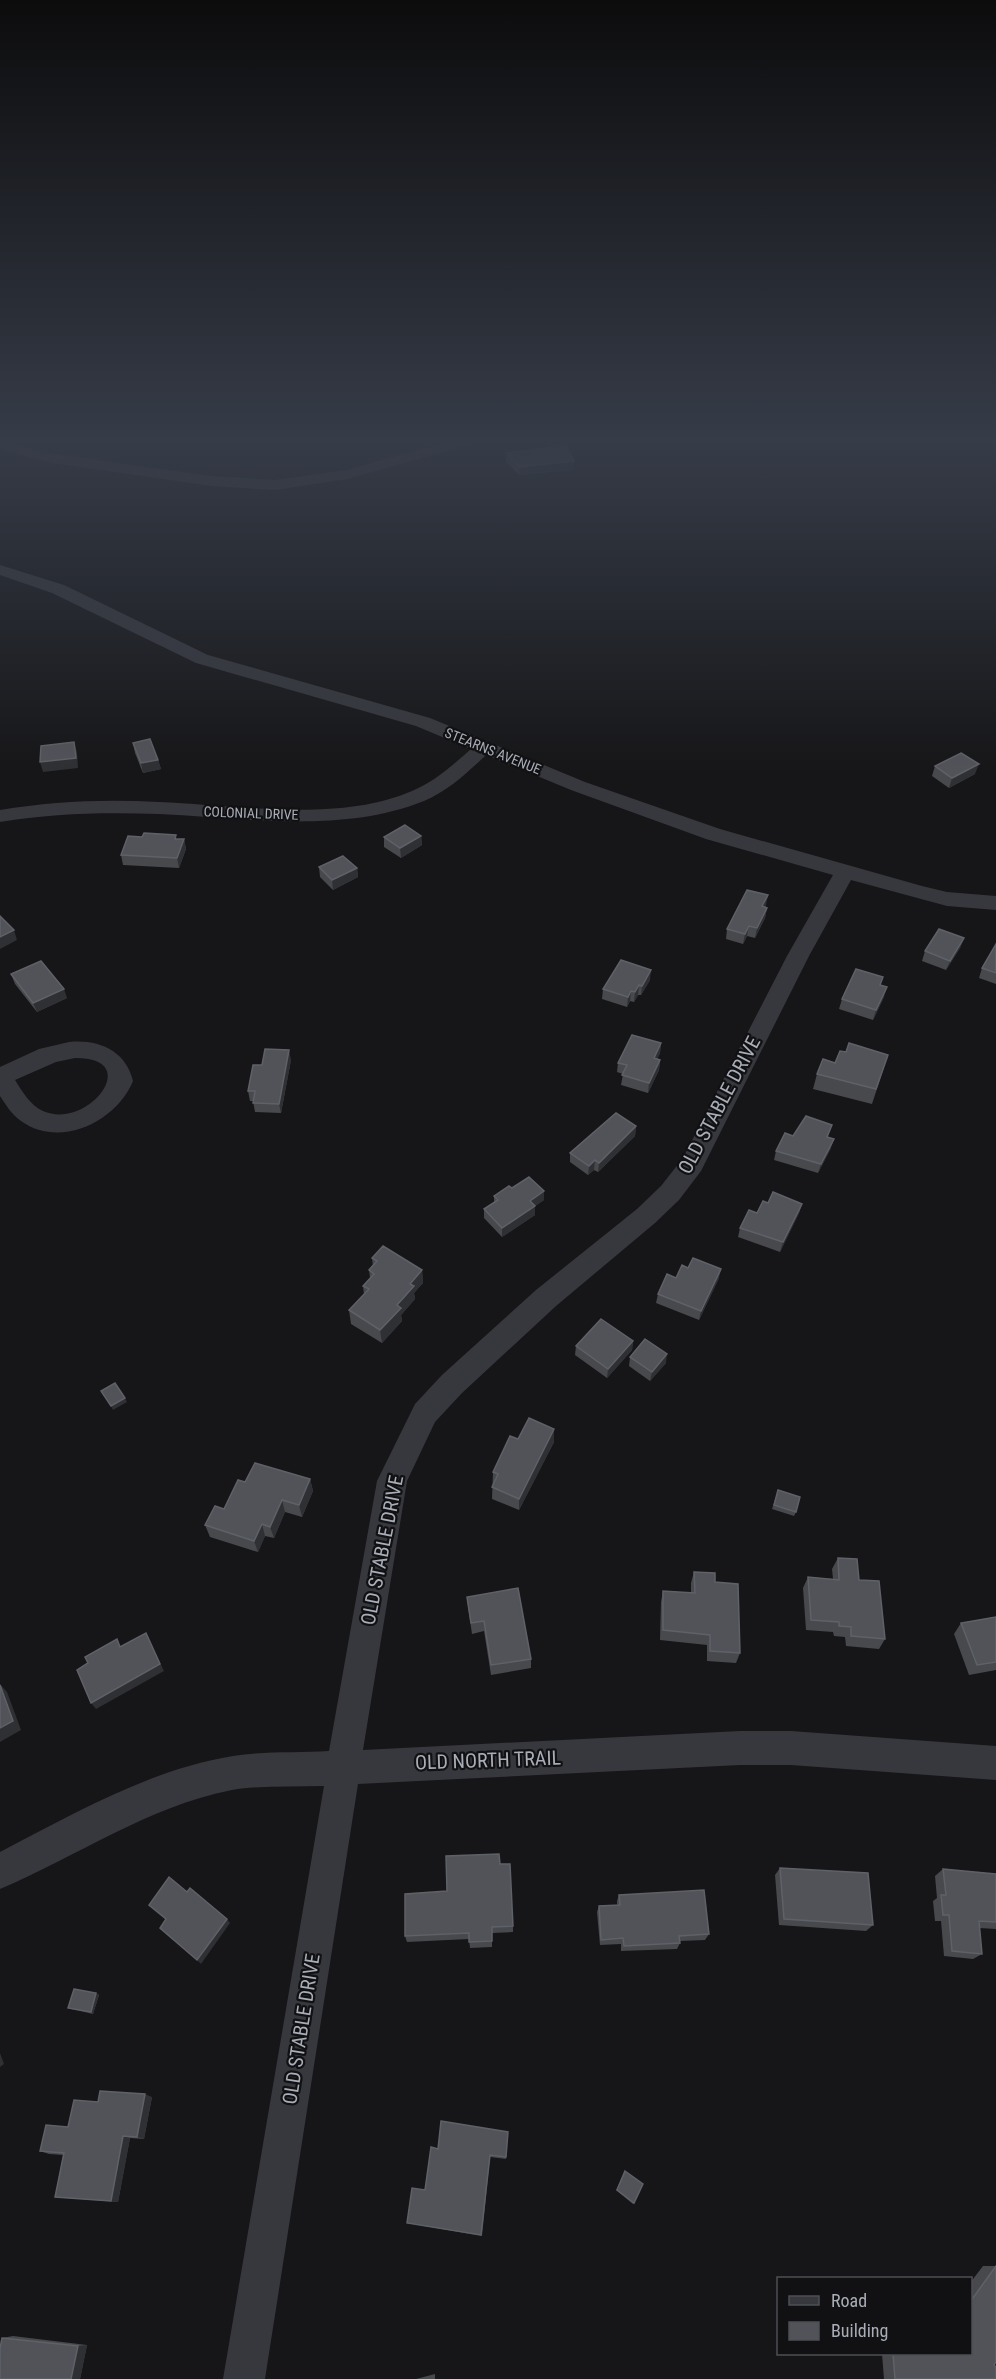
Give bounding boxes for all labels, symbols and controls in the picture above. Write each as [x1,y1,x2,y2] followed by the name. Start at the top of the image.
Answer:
[443,724,543,778] street label: STEARNS AVENUE
[203,803,299,823] street label: COLONIAL DRIVE
[673,1032,765,1178] street label: OLD STABLE DRIVE
[356,1473,408,1627] street label: OLD STABLE DRIVE
[415,1745,561,1775] street label: OLD NORTH TRAIL
[277,1952,325,2106] street label: OLD STABLE DRIVE
[777,2277,972,2355] legend
[831,2290,867,2311] text: Road
[831,2320,888,2341] text: Building

